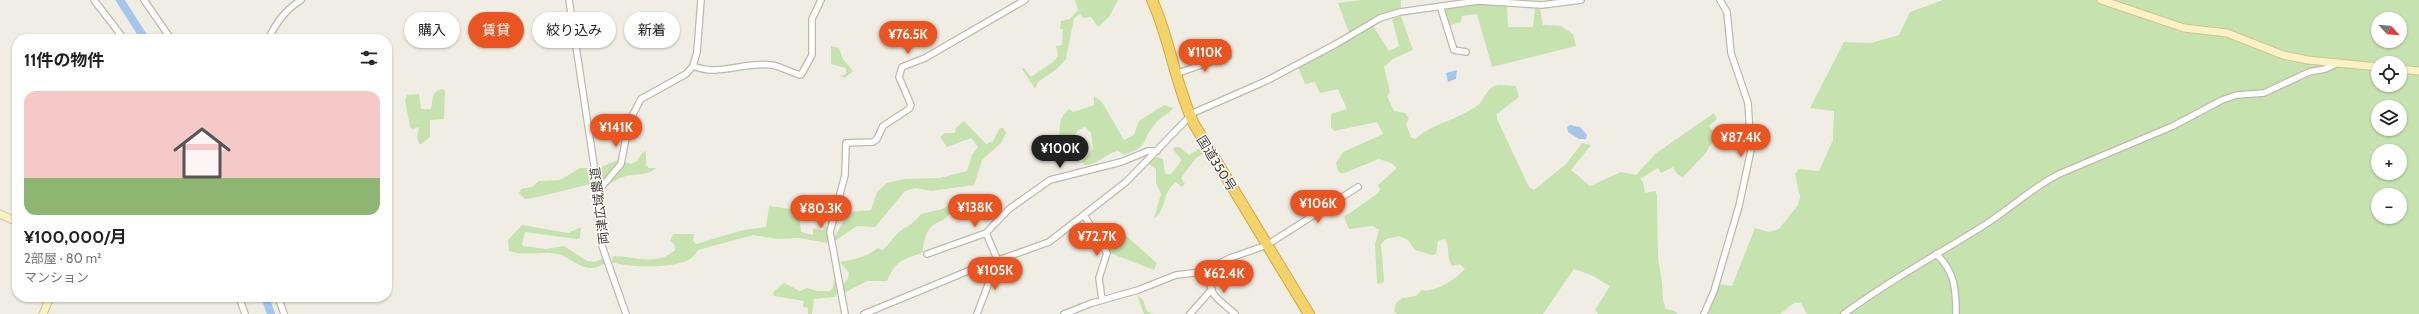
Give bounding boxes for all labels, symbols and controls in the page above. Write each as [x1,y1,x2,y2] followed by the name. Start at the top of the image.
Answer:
[404,12,460,48] chip: 購入
[468,12,524,48] chip: 賃貸
[532,12,616,48] chip: 絞り込み
[624,12,680,48] chip: 新着
[2371,12,2407,48] north arrow
[2371,12,2407,224] map controls
[875,21,941,55] pin: ¥76.5K
[888,26,928,42] text: ¥76.5K
[1177,39,1233,73] pin: ¥110K
[1188,44,1222,60] text: ¥110K
[358,47,380,69] icon: filters
[24,50,105,70] text: 11件の物件
[2371,56,2407,92] button: locate
[2371,100,2407,136] button: layers
[588,114,644,148] pin: ¥141K
[166,117,238,189] icon: home
[599,119,633,135] text: ¥141K
[1708,124,1774,158] pin: ¥87.4K
[1721,129,1762,145] text: ¥87.4K
[1194,132,1240,194] street label: 国道350号
[1032,135,1088,169] pin: ¥100K
[1040,140,1080,156] text: ¥100K
[2371,144,2407,180] button: +
[586,166,612,246] street label: 両津広域農道
[2371,188,2407,224] button: −
[1290,190,1346,224] pin: ¥106K
[947,194,1003,228] pin: ¥138K
[788,195,854,229] pin: ¥80.3K
[1299,195,1337,211] text: ¥106K
[957,199,993,215] text: ¥138K
[800,200,842,216] text: ¥80.3K
[1064,223,1130,257] pin: ¥72.7K
[24,227,127,247] text: ¥100,000/月
[1077,228,1117,244] text: ¥72.7K
[24,250,101,266] text: 2部屋 · 80 m²
[967,257,1023,291] pin: ¥105K
[1191,260,1257,294] pin: ¥62.4K
[977,262,1013,278] text: ¥105K
[1203,265,1245,281] text: ¥62.4K
[24,269,89,285] text: マンション

